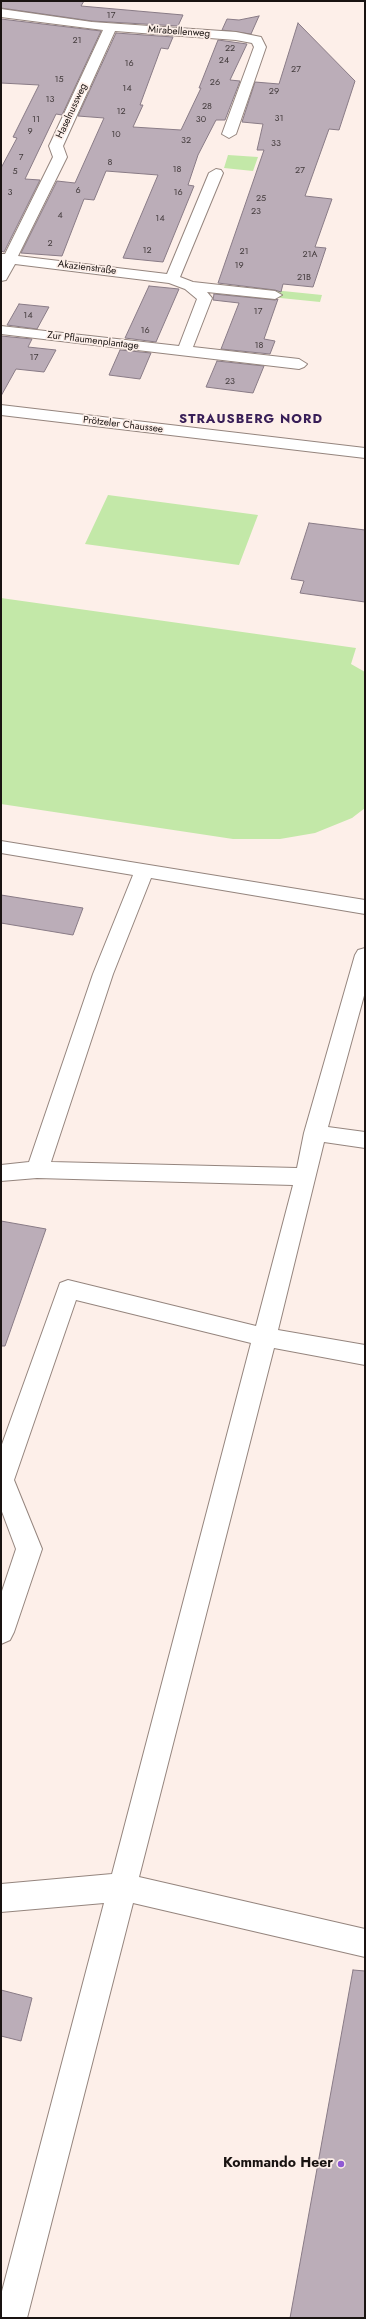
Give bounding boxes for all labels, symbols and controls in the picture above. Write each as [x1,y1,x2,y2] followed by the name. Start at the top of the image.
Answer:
[107,11,115,21] house number: 17
[148,24,210,40] street label: Mirabellenweg
[72,36,82,46] house number: 21
[225,44,235,54] house number: 22
[219,56,229,66] house number: 24
[124,59,134,69] house number: 16
[291,65,301,75] house number: 27
[54,75,64,85] house number: 15
[210,78,220,88] house number: 26
[54,82,90,140] street label: Haselnussweg
[122,84,132,94] house number: 14
[269,87,279,97] house number: 29
[46,95,54,105] house number: 13
[202,102,212,112] house number: 28
[116,107,126,117] house number: 12
[275,114,283,124] house number: 31
[32,115,40,125] house number: 11
[196,115,206,125] house number: 30
[27,127,33,137] house number: 9
[111,130,121,140] house number: 10
[181,136,191,146] house number: 32
[271,139,281,149] house number: 33
[19,153,23,163] house number: 7
[108,158,112,168] house number: 8
[173,165,181,175] house number: 18
[295,166,305,176] house number: 27
[12,167,18,177] house number: 5
[75,186,81,196] house number: 6
[8,188,12,198] house number: 3
[173,188,183,198] house number: 16
[256,194,266,204] house number: 25
[251,207,261,217] house number: 23
[57,211,63,221] house number: 4
[155,214,165,224] house number: 14
[47,239,53,249] house number: 2
[142,246,152,256] house number: 12
[239,247,249,257] house number: 21
[302,250,318,260] house number: 21A
[57,258,117,278] street label: Akazienstraße
[234,261,244,271] house number: 19
[297,273,311,283] house number: 21B
[254,307,262,317] house number: 17
[23,311,33,321] house number: 14
[140,326,150,336] house number: 16
[47,329,139,353] street label: Zur Pflaumenplantage
[255,341,263,351] house number: 18
[30,353,38,363] house number: 17
[225,377,235,387] house number: 23
[179,412,323,428] district label: STRAUSBERG NORD
[82,414,164,436] street label: Prötzeler Chaussee
[223,2156,333,2172] place label: Kommando Heer
[336,2159,346,2169] marker: Kommando Heer

